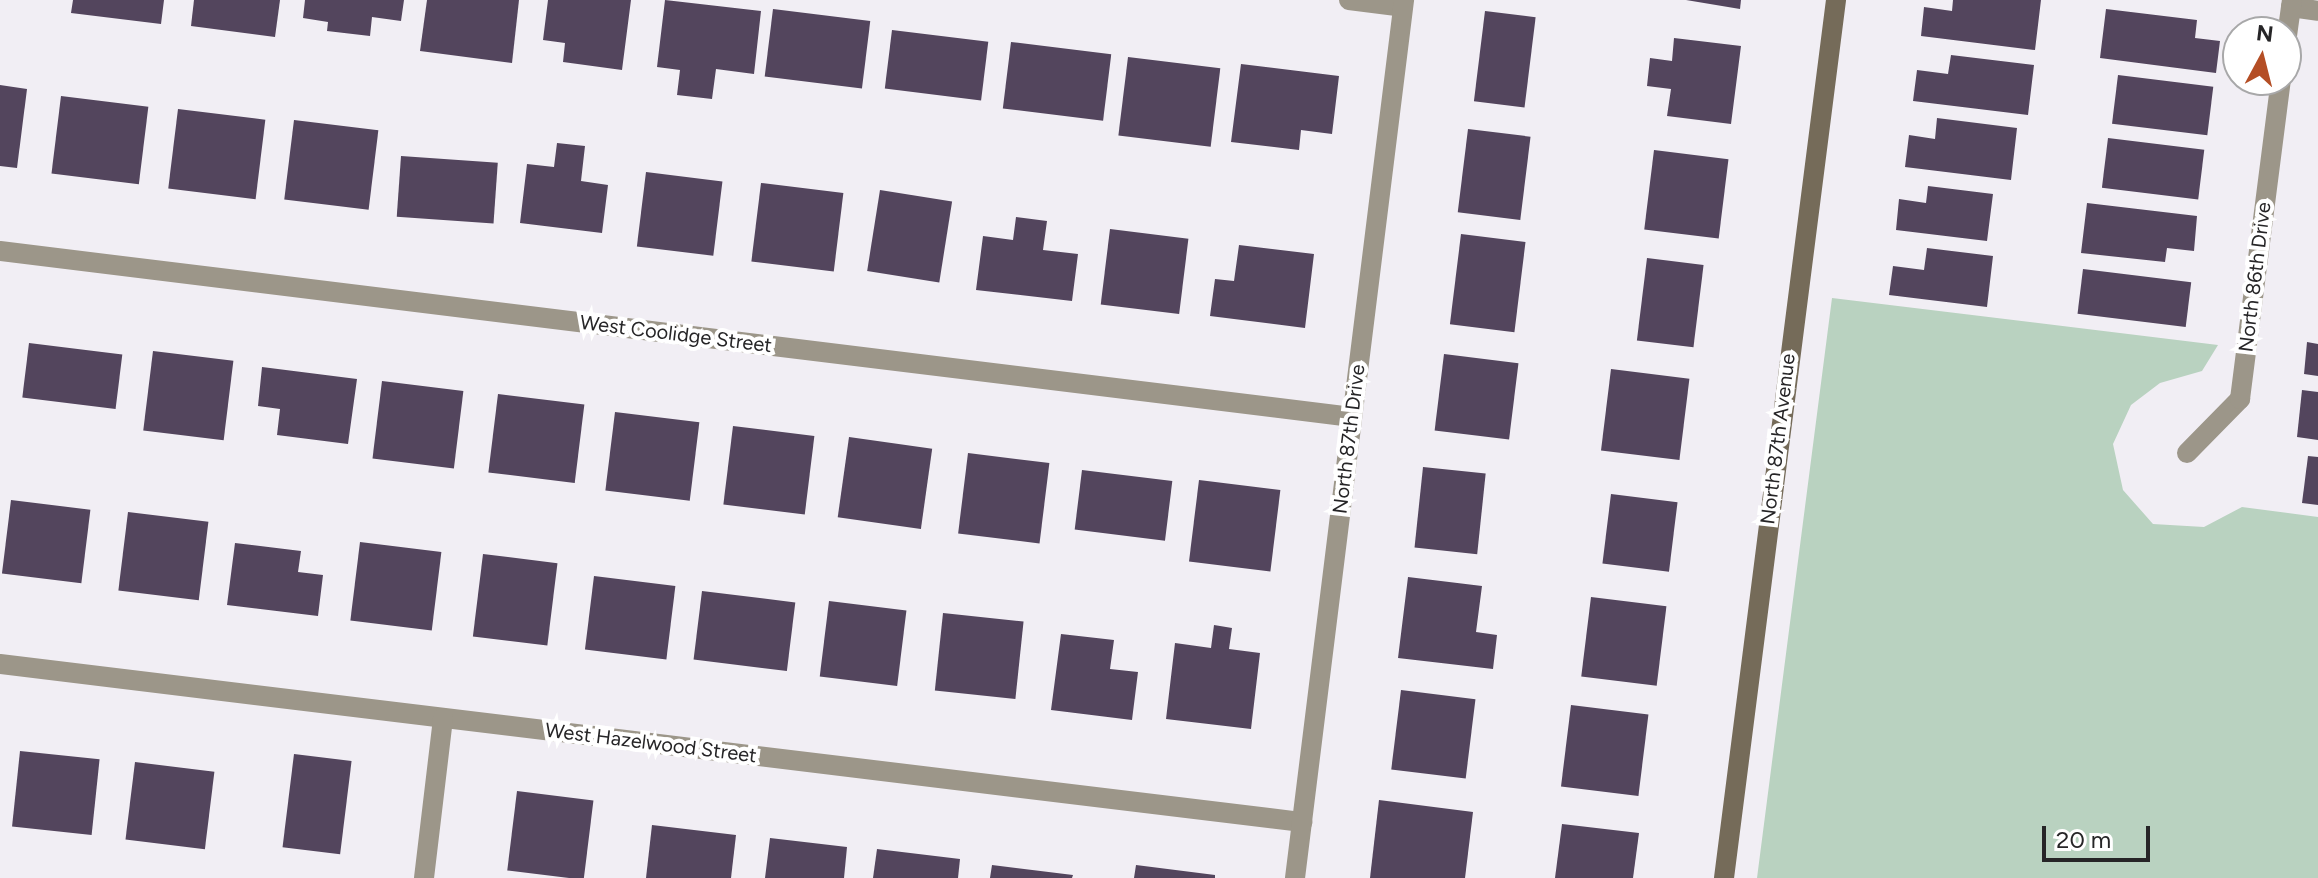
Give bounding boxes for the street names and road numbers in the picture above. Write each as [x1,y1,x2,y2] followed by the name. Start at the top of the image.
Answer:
[2234,201,2276,353] street label: North 86th Drive
[579,310,773,358] street label: West Coolidge Street
[1756,352,1800,526] street label: North 87th Avenue
[1328,363,1370,515] street label: North 87th Drive
[544,718,758,768] street label: West Hazelwood Street

